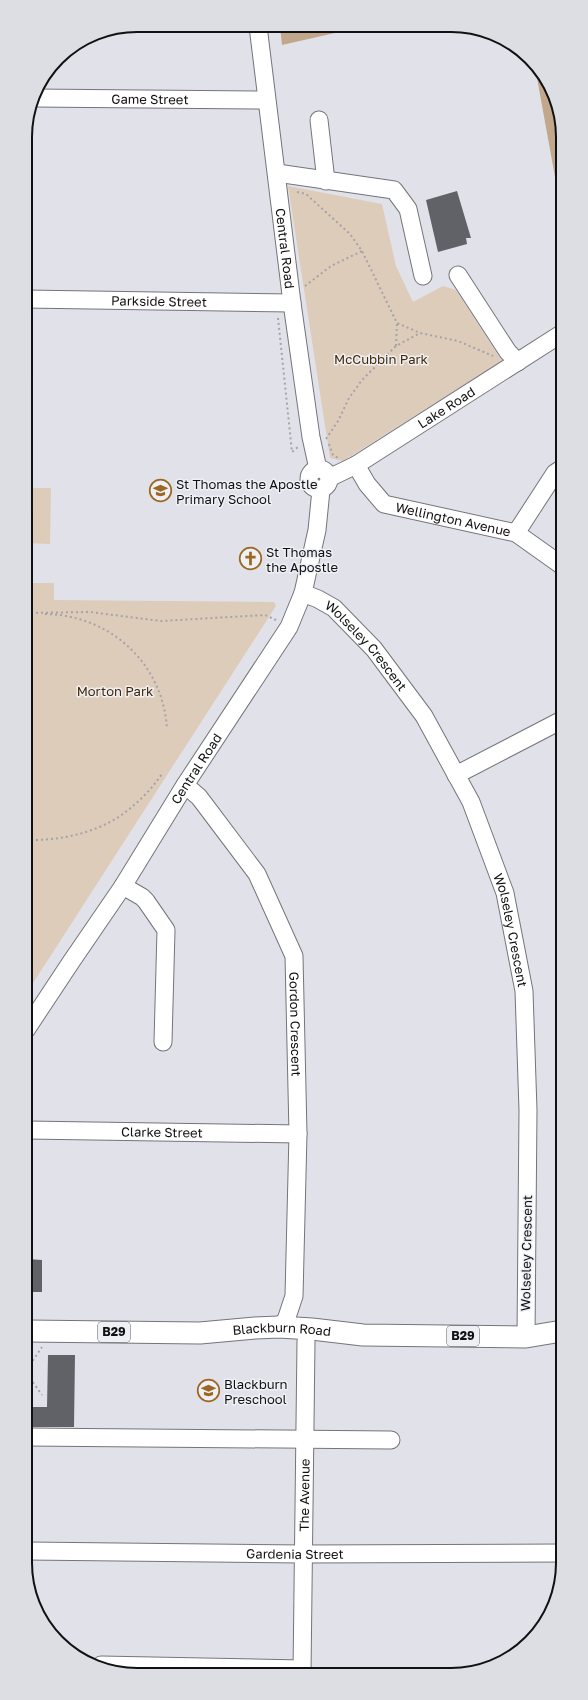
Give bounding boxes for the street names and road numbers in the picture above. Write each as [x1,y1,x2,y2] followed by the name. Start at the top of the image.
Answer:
[111,91,189,107] street label: Game Street
[272,207,298,290] street label: Central Road
[111,292,207,310] street label: Parkside Street
[415,383,478,432] street label: Lake Road
[394,499,512,540] street label: Wellington Avenue
[323,597,410,694] street label: Wolseley Crescent
[167,730,225,807] street label: Central Road
[490,871,531,988] street label: Wolseley Crescent
[286,972,305,1077] street label: Gordon Crescent
[121,1123,203,1141] street label: Clarke Street
[517,1195,535,1311] street label: Wolseley Crescent
[232,1319,332,1339] street label: Blackburn Road
[98,1322,130,1342] road number: B29
[447,1326,479,1346] road number: B29
[296,1459,313,1532] street label: The Avenue
[246,1545,344,1562] street label: Gardenia Street

